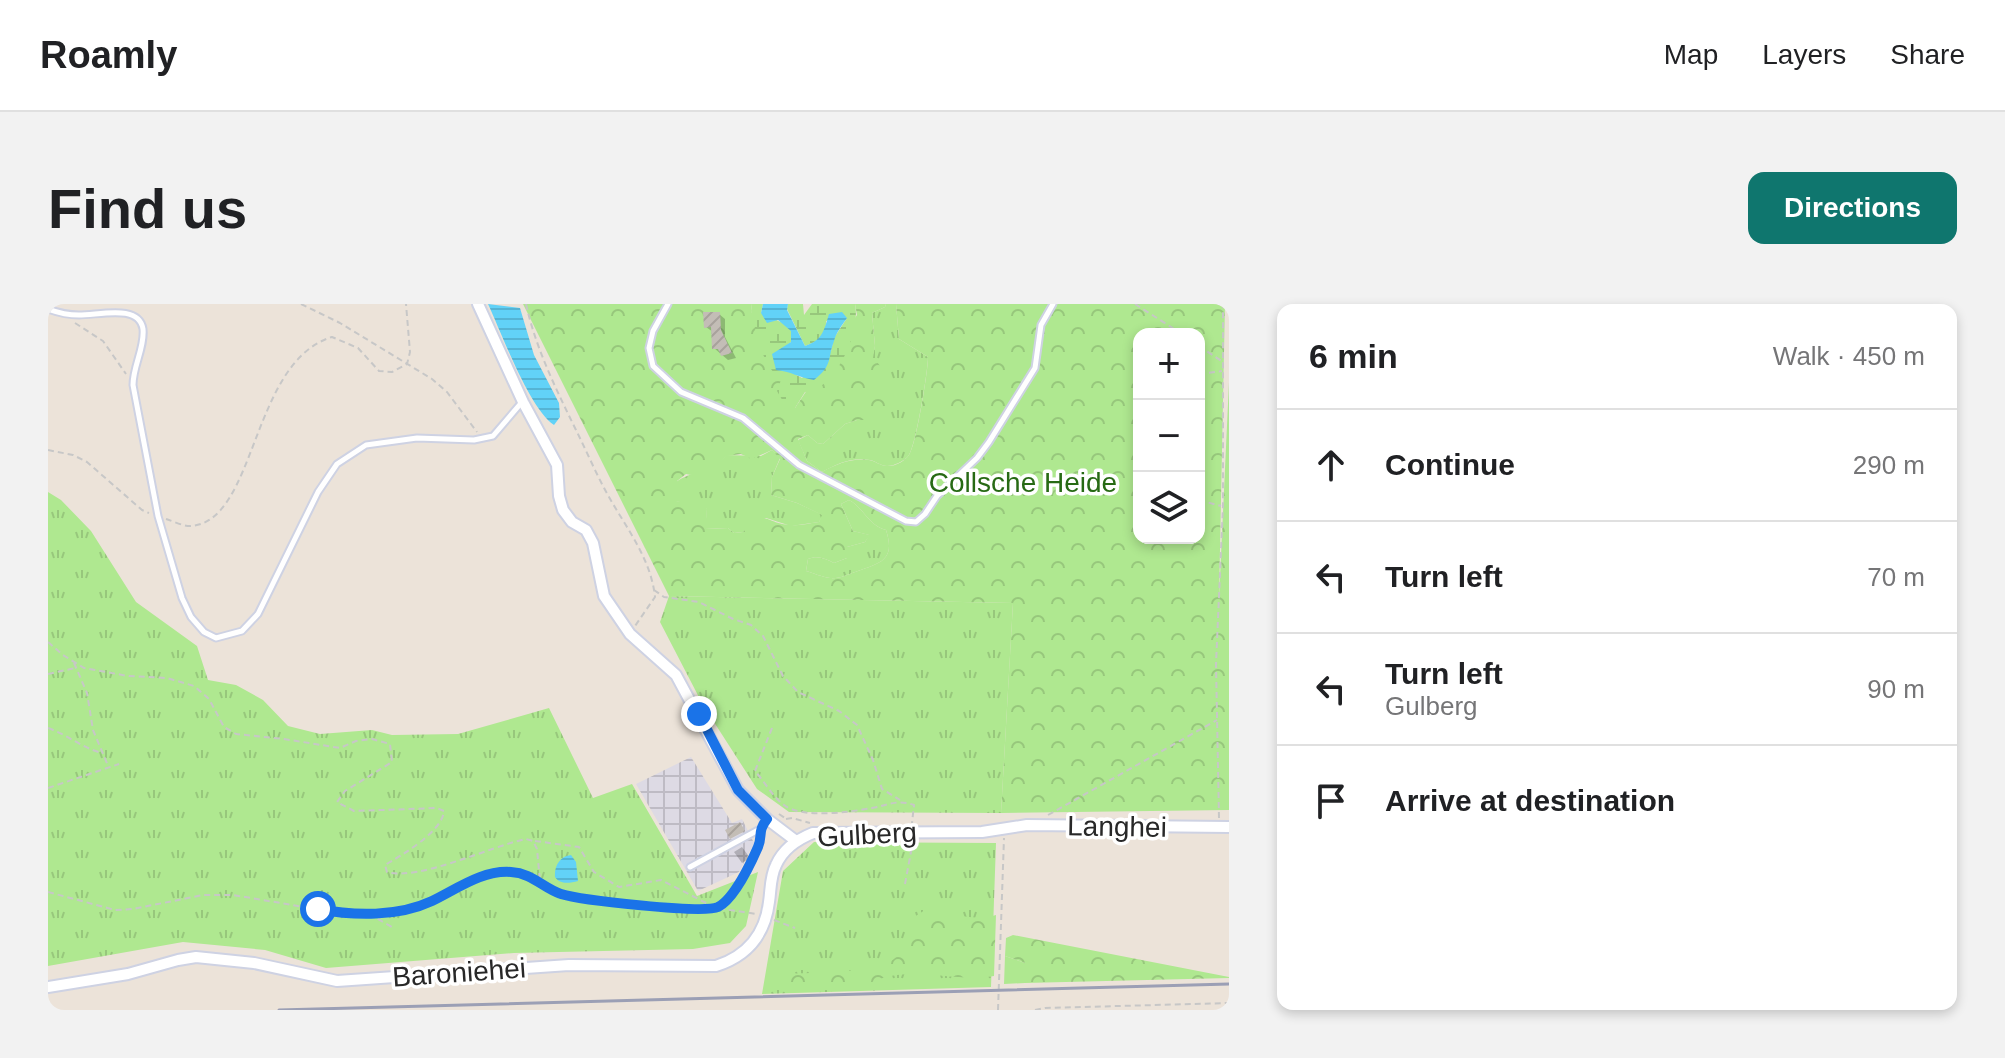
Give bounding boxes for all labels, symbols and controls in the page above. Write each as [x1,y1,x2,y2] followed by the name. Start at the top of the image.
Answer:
[40,34,177,76] text: Roamly
[1664,39,1718,70] text: Map
[1762,39,1846,70] text: Layers
[1890,39,1965,70] text: Share
[1748,172,1957,244] button: Directions
[48,177,247,240] text: Find us
[1133,328,1205,544] map controls
[1133,328,1205,400] button: +
[1309,337,1398,375] text: 6 min
[1773,341,1925,371] text: Walk · 450 m
[1133,400,1205,472] button: −
[1309,443,1353,487] icon: ahead
[1385,448,1515,481] text: Continue
[1853,450,1925,480] text: 290 m
[929,467,1117,498] park label: Collsche Heide
[1133,472,1205,544] button: layers
[1309,555,1353,599] icon: left
[1385,560,1503,593] text: Turn left
[1867,562,1925,592] text: 70 m
[1385,657,1503,690] text: Turn left
[1309,667,1353,711] icon: left
[1867,674,1925,704] text: 90 m
[1385,691,1478,721] text: Gulberg
[681,696,717,732] route end
[1309,779,1353,823] icon: arrive
[1385,784,1675,817] text: Arrive at destination
[1067,810,1167,843] street label: Langhei
[816,816,918,853] street label: Gulberg
[300,891,336,927] route start
[391,952,527,993] street label: Baroniehei

